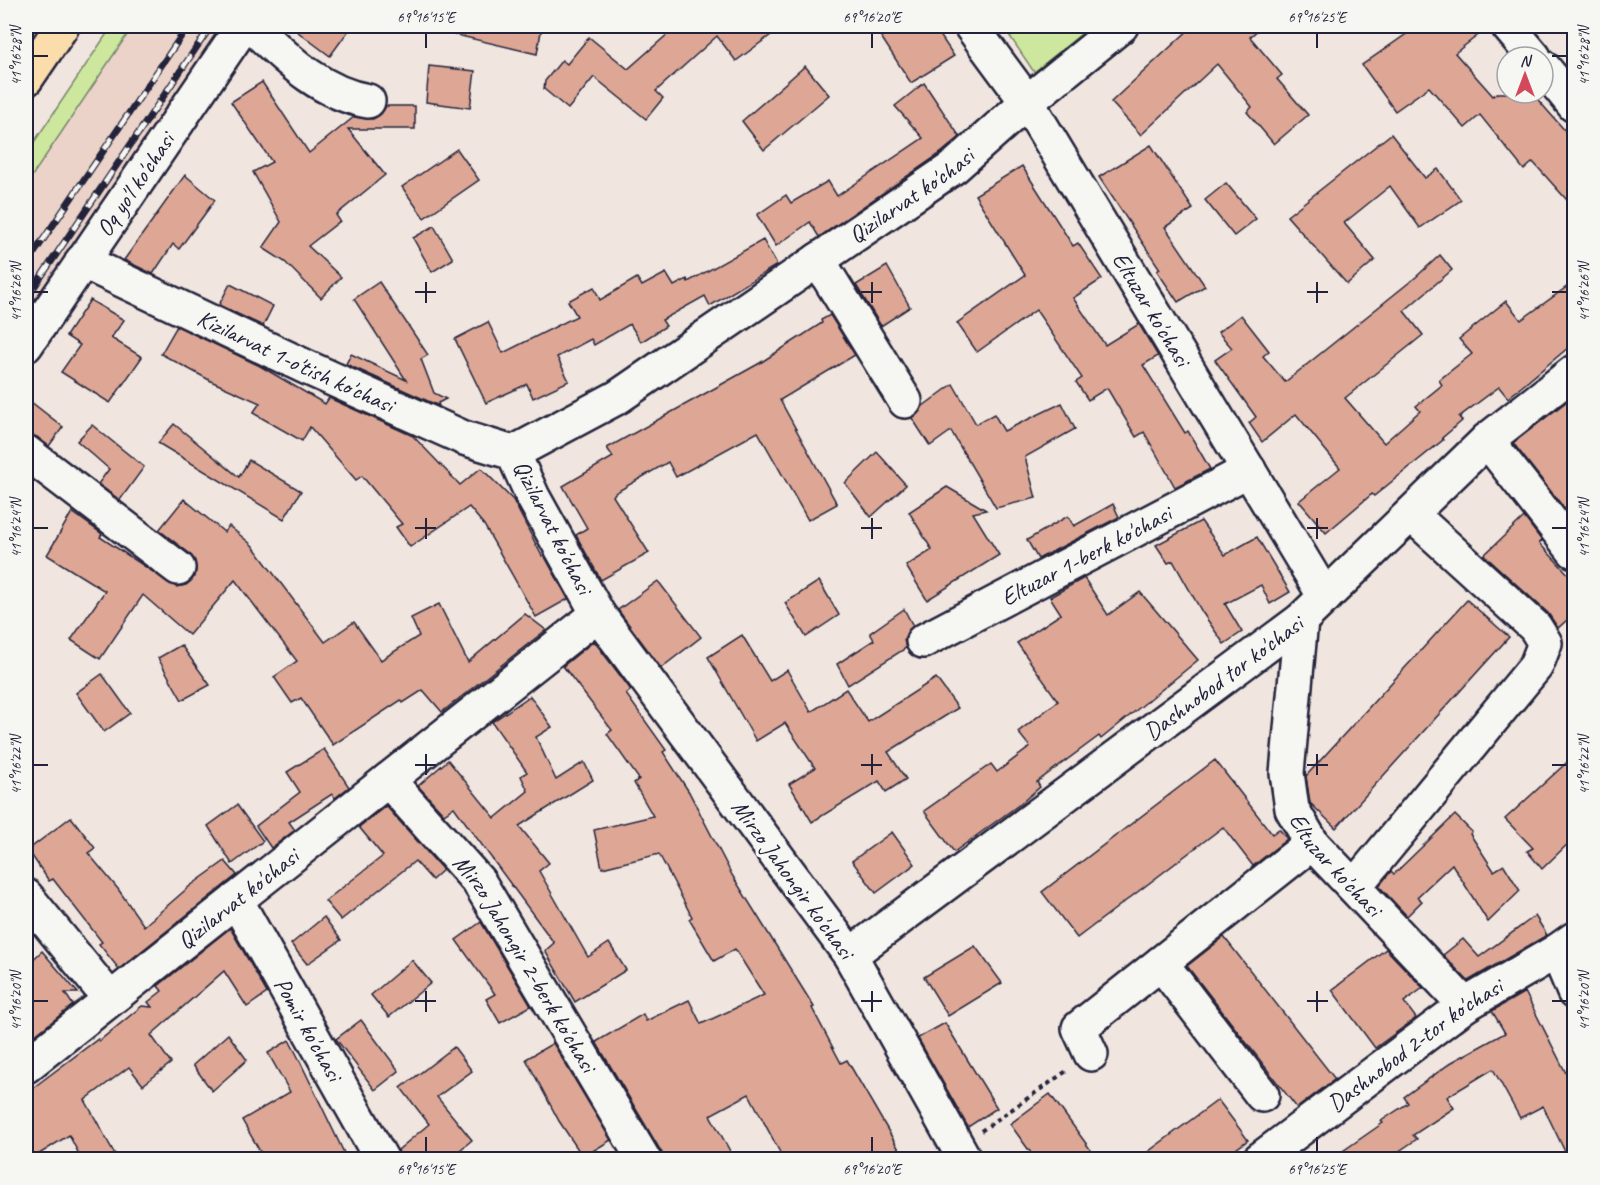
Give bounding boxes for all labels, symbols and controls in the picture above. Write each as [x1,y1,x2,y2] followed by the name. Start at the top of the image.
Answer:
[397,8,457,27] text: 69°16'15"E
[843,8,903,27] text: 69°16'20"E
[1288,8,1348,27] text: 69°16'25"E
[7,23,26,86] text: 41°16'28"N
[1575,23,1594,86] text: 41°16'28"N
[1495,45,1555,105] north arrow
[1520,51,1533,71] text: N
[89,125,182,242] street label: Oq yo'l ko'chasi
[843,140,982,250] street label: Qizilarvat ko'chasi
[1106,246,1199,374] street label: Eltuzar ko'chasi
[7,259,26,322] text: 41°16'26"N
[1575,259,1594,322] text: 41°16'26"N
[192,303,401,421] street label: Kizilarvat 1-o'tish ko'chasi
[506,455,601,601] street label: Qizilarvat ko'chasi
[7,495,26,558] text: 41°16'24"N
[1575,495,1594,558] text: 41°16'24"N
[996,497,1178,612] street label: Eltuzar 1-berk ko'chasi
[1138,607,1311,747] street label: Dashnobod tor ko'chasi
[7,732,26,795] text: 41°16'22"N
[1575,732,1594,795] text: 41°16'22"N
[725,793,862,967] street label: Mirzo Jahongir ko'chasi
[1283,807,1390,925] street label: Eltuzar ko'chasi
[171,840,307,956] street label: Qizilarvat ko'chasi
[447,848,605,1080] street label: Mirzo Jahongir 2-berk ko'chasi
[7,968,26,1031] text: 41°16'20"N
[1575,968,1594,1031] text: 41°16'20"N
[1321,970,1510,1118] street label: Dashnobod 2-tor ko'chasi
[267,972,351,1088] street label: Pomir ko'chasi
[397,1160,457,1179] text: 69°16'15"E
[843,1160,903,1179] text: 69°16'20"E
[1288,1160,1348,1179] text: 69°16'25"E

